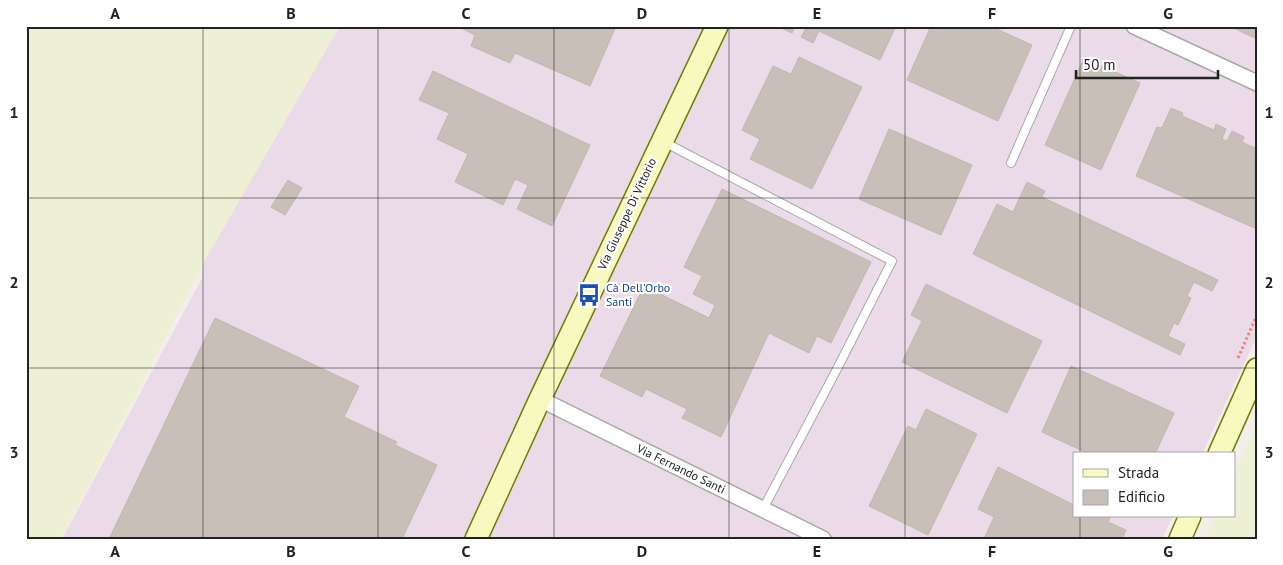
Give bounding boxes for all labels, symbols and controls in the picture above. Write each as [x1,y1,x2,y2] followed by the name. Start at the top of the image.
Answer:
[110,3,120,23] text: A
[286,3,296,23] text: B
[462,3,471,23] text: C
[637,3,647,23] text: D
[813,3,821,23] text: E
[988,3,996,23] text: F
[1163,3,1173,23] text: G
[1076,48,1218,80] scale bar
[1083,55,1116,74] text: 50 m
[9,102,19,122] text: 1
[1264,102,1274,122] text: 1
[594,155,659,273] street label: Via Giuseppe Di Vittorio
[9,272,19,292] text: 2
[1264,272,1274,292] text: 2
[606,280,670,309] place label: Cà Dell'Orbo Santi
[576,282,602,308] bus stop icon: Cà Dell'Orbo Santi
[633,440,728,497] street label: Via Fernando Santi
[9,442,19,462] text: 3
[1264,442,1274,462] text: 3
[1073,452,1236,518] legend
[1118,463,1159,482] text: Strada
[1118,487,1165,506] text: Edificio
[110,541,120,561] text: A
[286,541,296,561] text: B
[462,541,471,561] text: C
[637,541,647,561] text: D
[813,541,821,561] text: E
[988,541,996,561] text: F
[1163,541,1173,561] text: G

